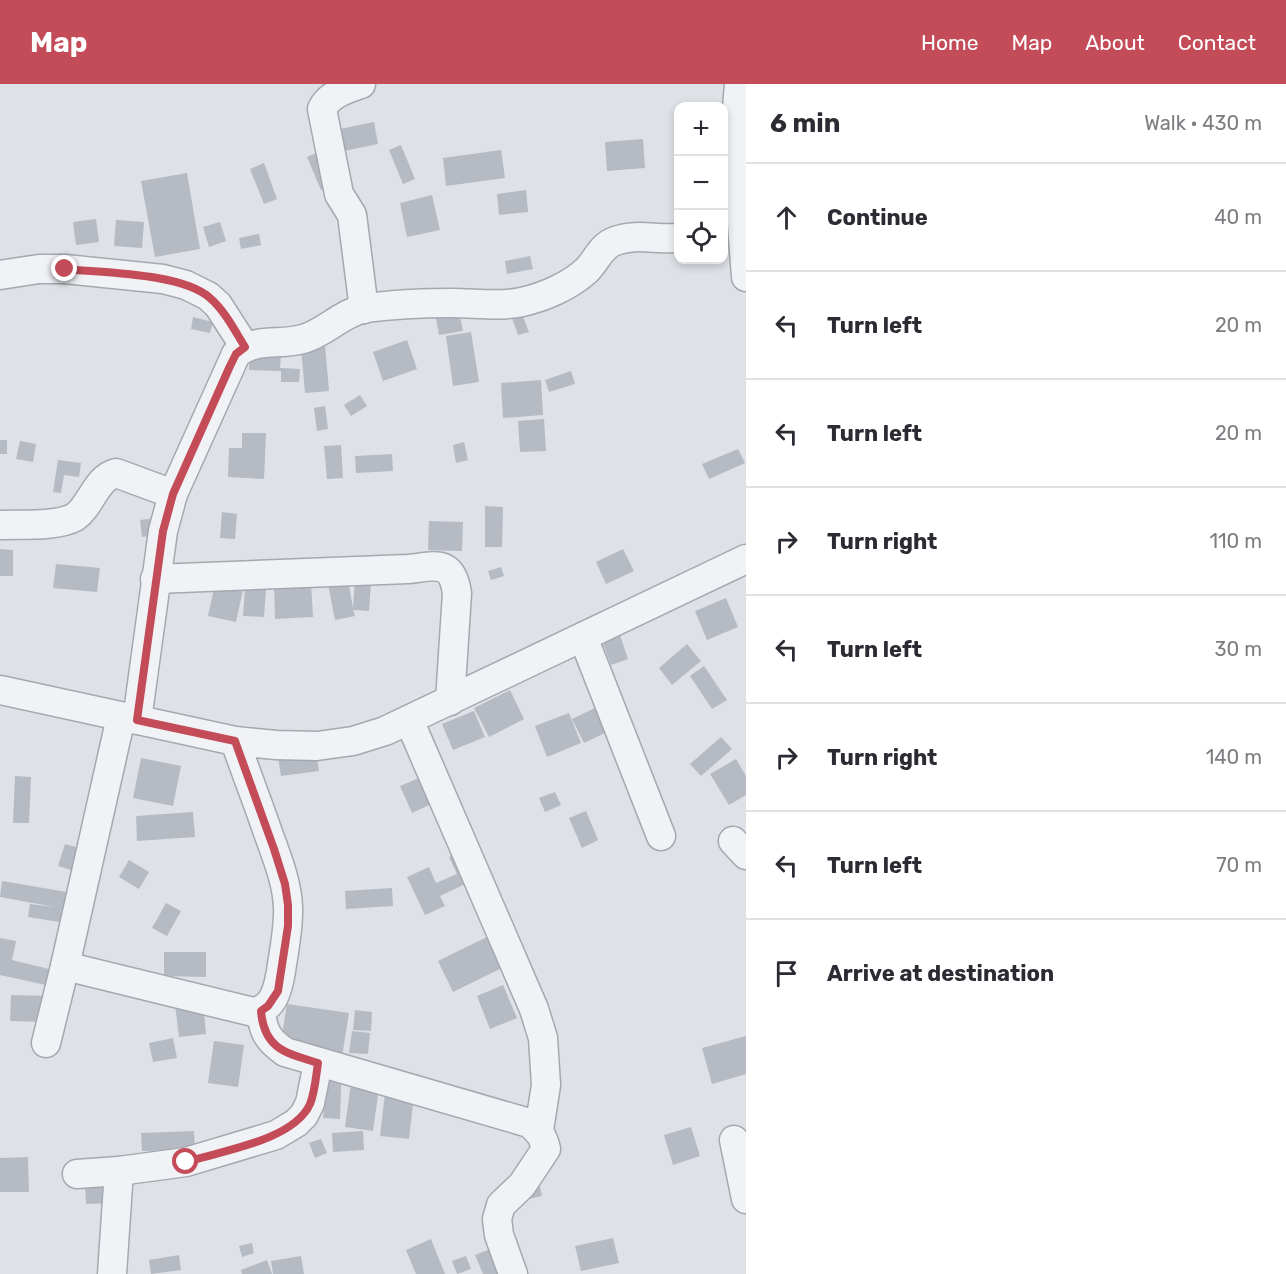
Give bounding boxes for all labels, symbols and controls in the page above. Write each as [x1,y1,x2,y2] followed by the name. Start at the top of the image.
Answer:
[30,26,87,59] text: Map
[921,30,978,55] text: Home
[1011,30,1052,55] text: Map
[1085,30,1145,55] text: About
[1178,30,1256,55] text: Contact
[674,102,728,264] map controls
[674,102,728,156] button: +
[770,108,840,139] text: 6 min
[1144,111,1262,135] text: Walk · 430 m
[674,156,728,210] button: −
[770,201,803,234] icon: ahead
[827,204,928,231] text: Continue
[1214,205,1262,229] text: 40 m
[674,210,728,264] button: locate
[51,255,77,281] route end
[770,309,803,342] icon: left
[827,312,922,339] text: Turn left
[1215,313,1262,337] text: 20 m
[770,417,803,450] icon: left
[827,420,922,447] text: Turn left
[1215,421,1262,445] text: 20 m
[770,525,803,558] icon: right
[827,528,937,555] text: Turn right
[1210,529,1262,553] text: 110 m
[770,633,803,666] icon: left
[827,636,922,663] text: Turn left
[1215,637,1262,661] text: 30 m
[770,741,803,774] icon: right
[827,744,937,771] text: Turn right
[1206,745,1262,769] text: 140 m
[770,849,803,882] icon: left
[827,852,922,879] text: Turn left
[1216,853,1262,877] text: 70 m
[770,957,803,990] icon: arrive
[827,960,1054,987] text: Arrive at destination
[172,1148,198,1174] route start

